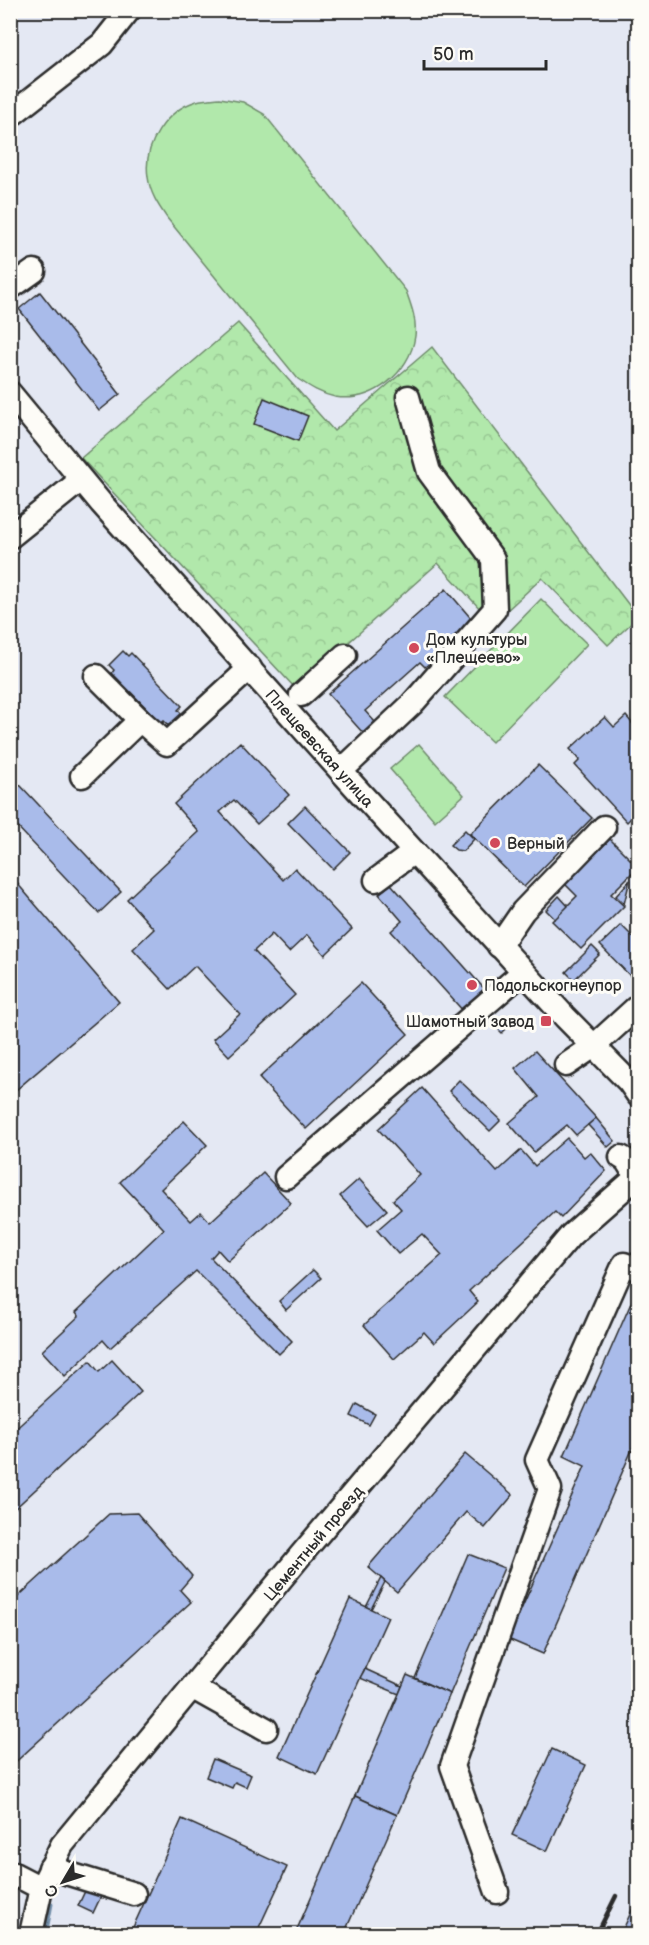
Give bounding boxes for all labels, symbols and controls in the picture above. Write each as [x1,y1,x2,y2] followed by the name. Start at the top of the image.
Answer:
[424,33,546,71] scale bar
[433,44,474,65] text: 50 m
[426,631,527,668] place label: Дом культуры «Плещеево»
[407,641,421,655] marker: Дом культуры «Плещеево»
[261,686,377,812] street label: Плещеевская улица
[507,835,565,854] place label: Верный
[488,836,502,850] marker: Верный
[484,977,622,996] place label: Подольскогнеупор
[465,978,479,992] marker: Подольскогнеупор
[406,1013,534,1032] place label: Шамотный завод
[539,1014,553,1028] marker: Шамотный завод
[261,1482,368,1605] street label: Цементный проезд
[33,1852,93,1912] north arrow
[42,1880,63,1901] text: С

